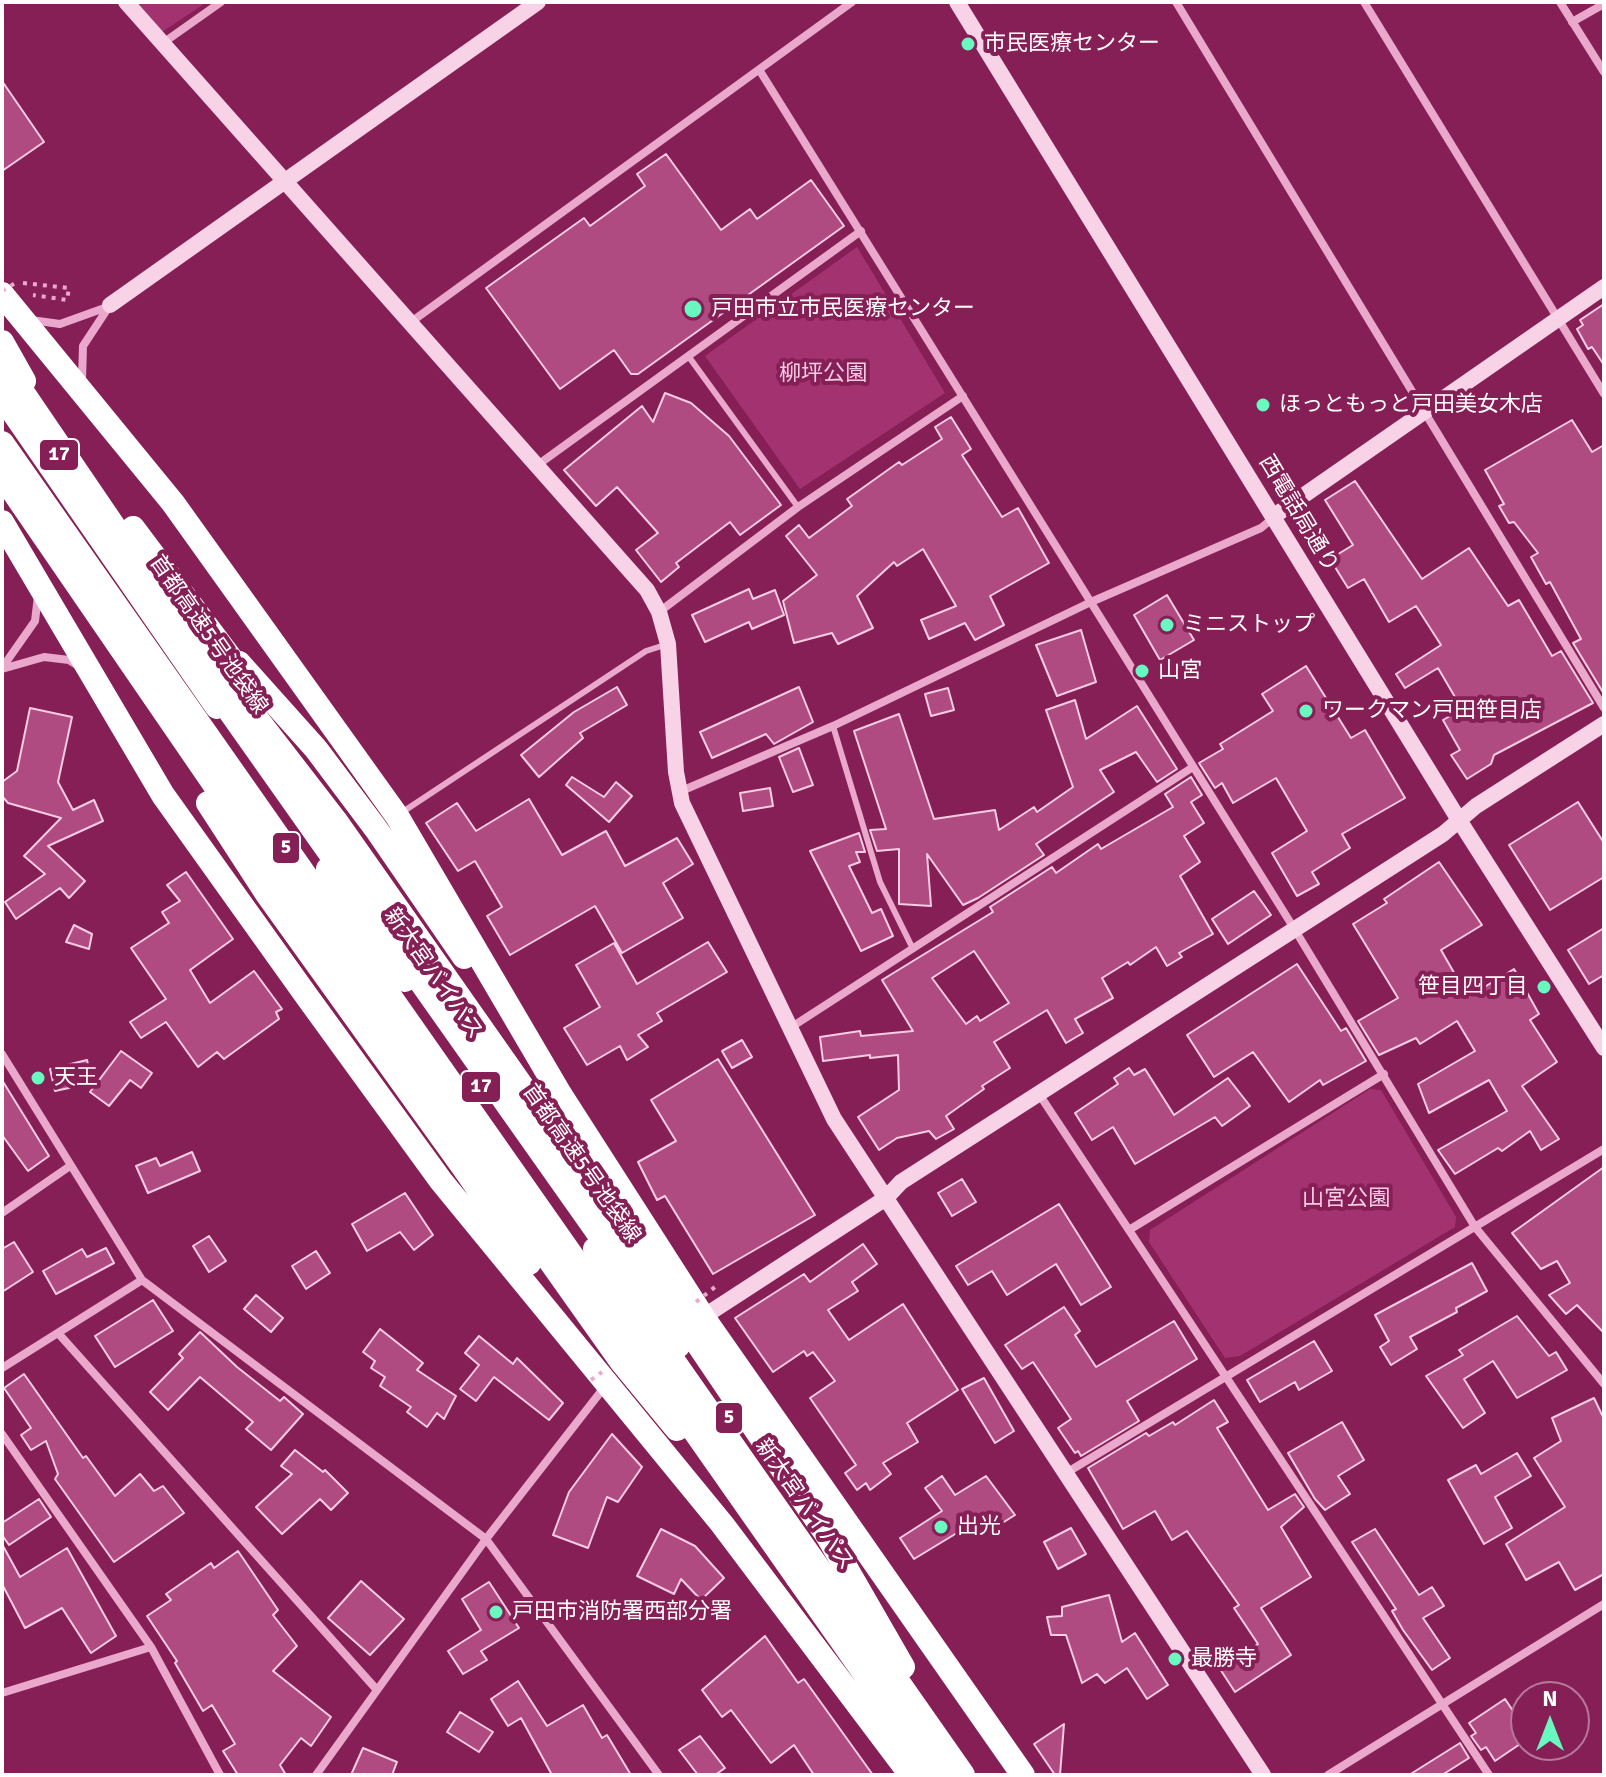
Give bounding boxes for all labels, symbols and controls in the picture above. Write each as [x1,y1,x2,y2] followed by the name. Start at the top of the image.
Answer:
[984,31,1160,57] place label: 市民医療センター
[959,35,977,53] marker: 市民医療センター
[711,296,975,322] place label: 戸田市立市民医療センター
[682,298,704,320] marker: 戸田市立市民医療センター
[779,361,867,387] park label: 柳坪公園
[1279,392,1543,418] place label: ほっともっと戸田美女木店
[1254,396,1272,414] marker: ほっともっと戸田美女木店
[39,439,79,471] road number: 17
[1253,451,1343,577] street label: 西電話局通り
[143,550,273,720] street label: 首都高速5号池袋線
[1183,612,1315,638] place label: ミニストップ
[1158,616,1176,634] marker: ミニストップ
[1158,658,1202,684] place label: 山宮
[1133,662,1151,680] marker: 山宮
[1322,698,1542,724] place label: ワークマン戸田笹目店
[1297,702,1315,720] marker: ワークマン戸田笹目店
[272,832,300,864] road number: 5
[378,903,488,1045] street label: 新大宮バイパス
[1418,974,1528,1000] place label: 笹目四丁目
[1535,978,1553,996] marker: 笹目四丁目
[54,1065,98,1091] place label: 天王
[29,1069,47,1087] marker: 天王
[461,1071,501,1103] road number: 17
[516,1079,646,1249] street label: 首都高速5号池袋線
[1302,1186,1390,1212] park label: 山宮公園
[715,1402,743,1434] road number: 5
[749,1434,859,1576] street label: 新大宮バイパス
[957,1514,1001,1540] place label: 出光
[932,1518,950,1536] marker: 出光
[512,1599,732,1625] place label: 戸田市消防署西部分署
[487,1603,505,1621] marker: 戸田市消防署西部分署
[1191,1646,1257,1672] place label: 最勝寺
[1166,1650,1184,1668] marker: 最勝寺
[1510,1681,1590,1761] north arrow
[1542,1685,1558,1712] text: N

